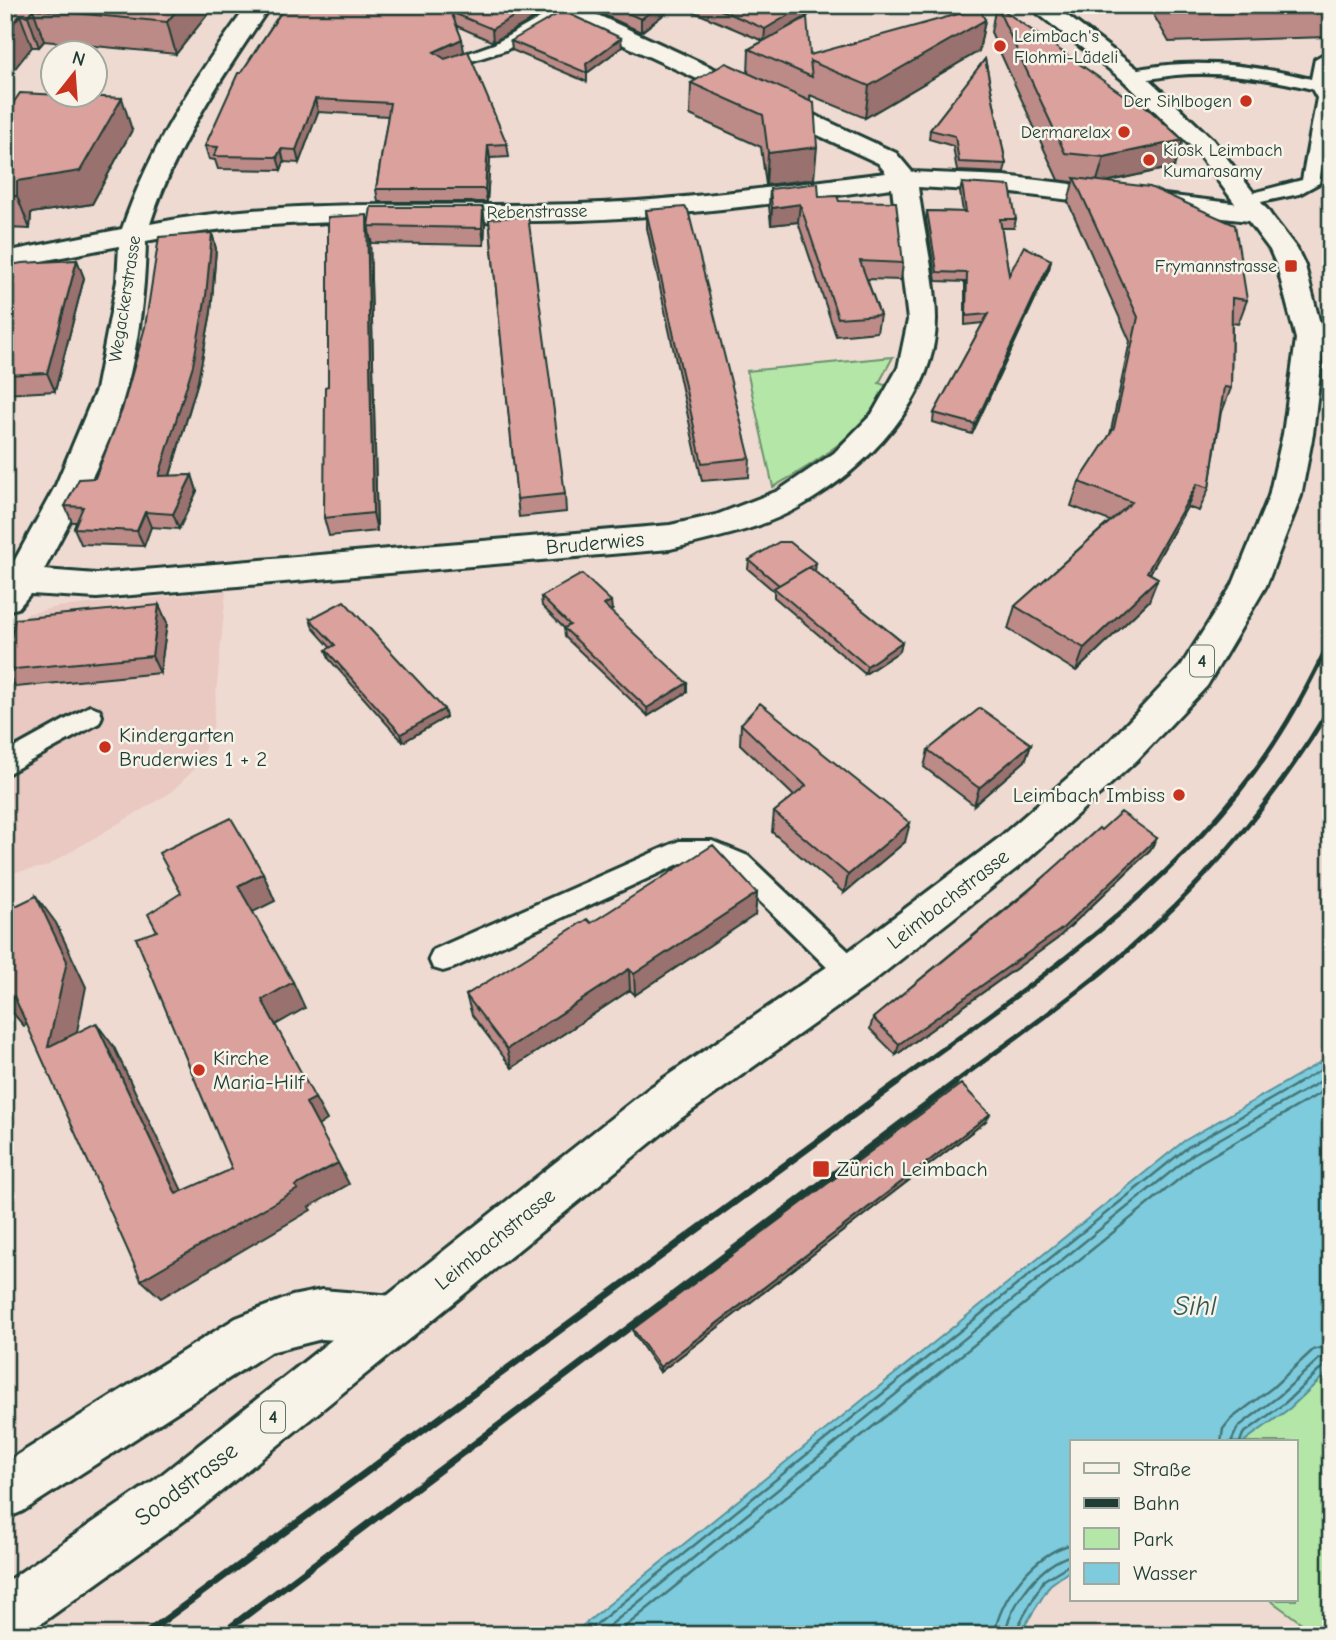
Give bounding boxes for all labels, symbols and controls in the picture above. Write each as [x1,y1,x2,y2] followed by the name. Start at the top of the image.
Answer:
[1014,26,1118,68] place label: Leimbach's Flohmi-Lädeli
[38,38,108,108] north arrow
[992,38,1008,54] marker: Leimbach's Flohmi-Lädeli
[70,46,88,71] text: N
[1123,91,1232,112] place label: Der Sihlbogen
[1238,93,1254,109] marker: Der Sihlbogen
[1021,122,1110,143] place label: Dermarelax
[1116,124,1132,140] marker: Dermarelax
[1163,140,1283,182] place label: Kiosk Leimbach Kumarasamy
[1141,152,1157,168] marker: Kiosk Leimbach Kumarasamy
[486,201,588,223] street label: Rebenstrasse
[105,234,145,364] street label: Wegackerstrasse
[1155,256,1277,277] place label: Frymannstrasse
[1283,258,1299,274] marker: Frymannstrasse
[545,527,645,559] street label: Bruderwies
[1190,646,1214,676] road number: 4
[119,723,267,771] place label: Kindergarten Bruderwies 1 + 2
[97,739,113,755] marker: Kindergarten Bruderwies 1 + 2
[1013,783,1165,807] place label: Leimbach Imbiss
[1171,787,1187,803] marker: Leimbach Imbiss
[882,844,1014,954] street label: Leimbachstrasse
[213,1046,305,1094] place label: Kirche Maria-Hilf
[191,1062,207,1078] marker: Kirche Maria-Hilf
[837,1157,988,1181] place label: Zürich Leimbach
[811,1159,831,1179] marker: Zürich Leimbach
[430,1183,560,1295] street label: Leimbachstrasse
[1174,1290,1217,1322] water label: Sihl
[261,1401,285,1432] road number: 4
[129,1436,243,1532] street label: Soodstrasse
[1070,1440,1298,1602] legend
[1133,1457,1191,1481] text: Straße
[1133,1491,1180,1515] text: Bahn
[1133,1527,1173,1551] text: Park
[1133,1561,1198,1585] text: Wasser

